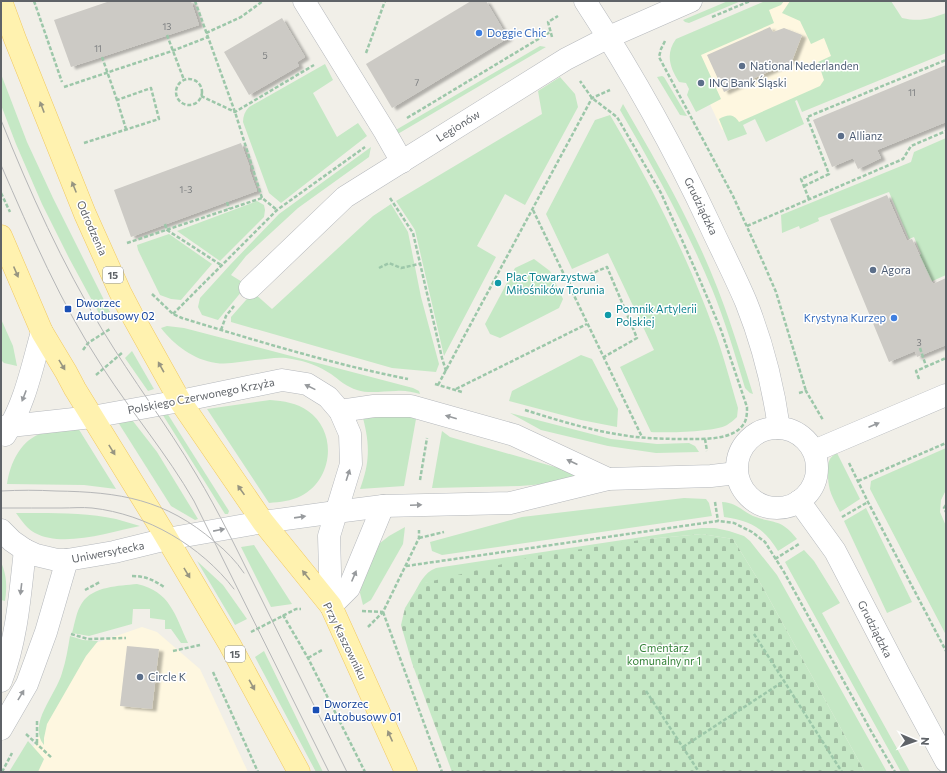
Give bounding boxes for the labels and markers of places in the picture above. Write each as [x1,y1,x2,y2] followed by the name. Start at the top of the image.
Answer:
[487,26,546,39] place label: Doggie Chic
[474,28,484,38] marker: Doggie Chic
[750,59,859,72] place label: National Nederlanden
[737,61,747,71] marker: National Nederlanden
[709,75,787,89] place label: ING Bank Śląski
[696,78,706,88] marker: ING Bank Śląski
[849,129,883,142] place label: Allianz
[836,131,846,141] marker: Allianz
[881,263,911,276] place label: Agora
[868,265,878,275] marker: Agora
[506,270,604,296] place label: Plac Towarzystwa Miłośników Torunia
[493,278,503,288] marker: Plac Towarzystwa Miłośników Torunia
[76,296,155,322] place label: Dworzec Autobusowy 02
[616,302,697,328] place label: Pomnik Artylerii Polskiej
[63,304,73,314] marker: Dworzec Autobusowy 02
[603,310,613,320] marker: Pomnik Artylerii Polskiej
[804,311,886,324] place label: Krystyna Kurzep
[889,313,899,323] marker: Krystyna Kurzep
[148,670,187,683] place label: Circle K
[135,672,145,682] marker: Circle K
[324,697,401,723] place label: Dworzec Autobusowy 01
[311,705,321,715] marker: Dworzec Autobusowy 01

